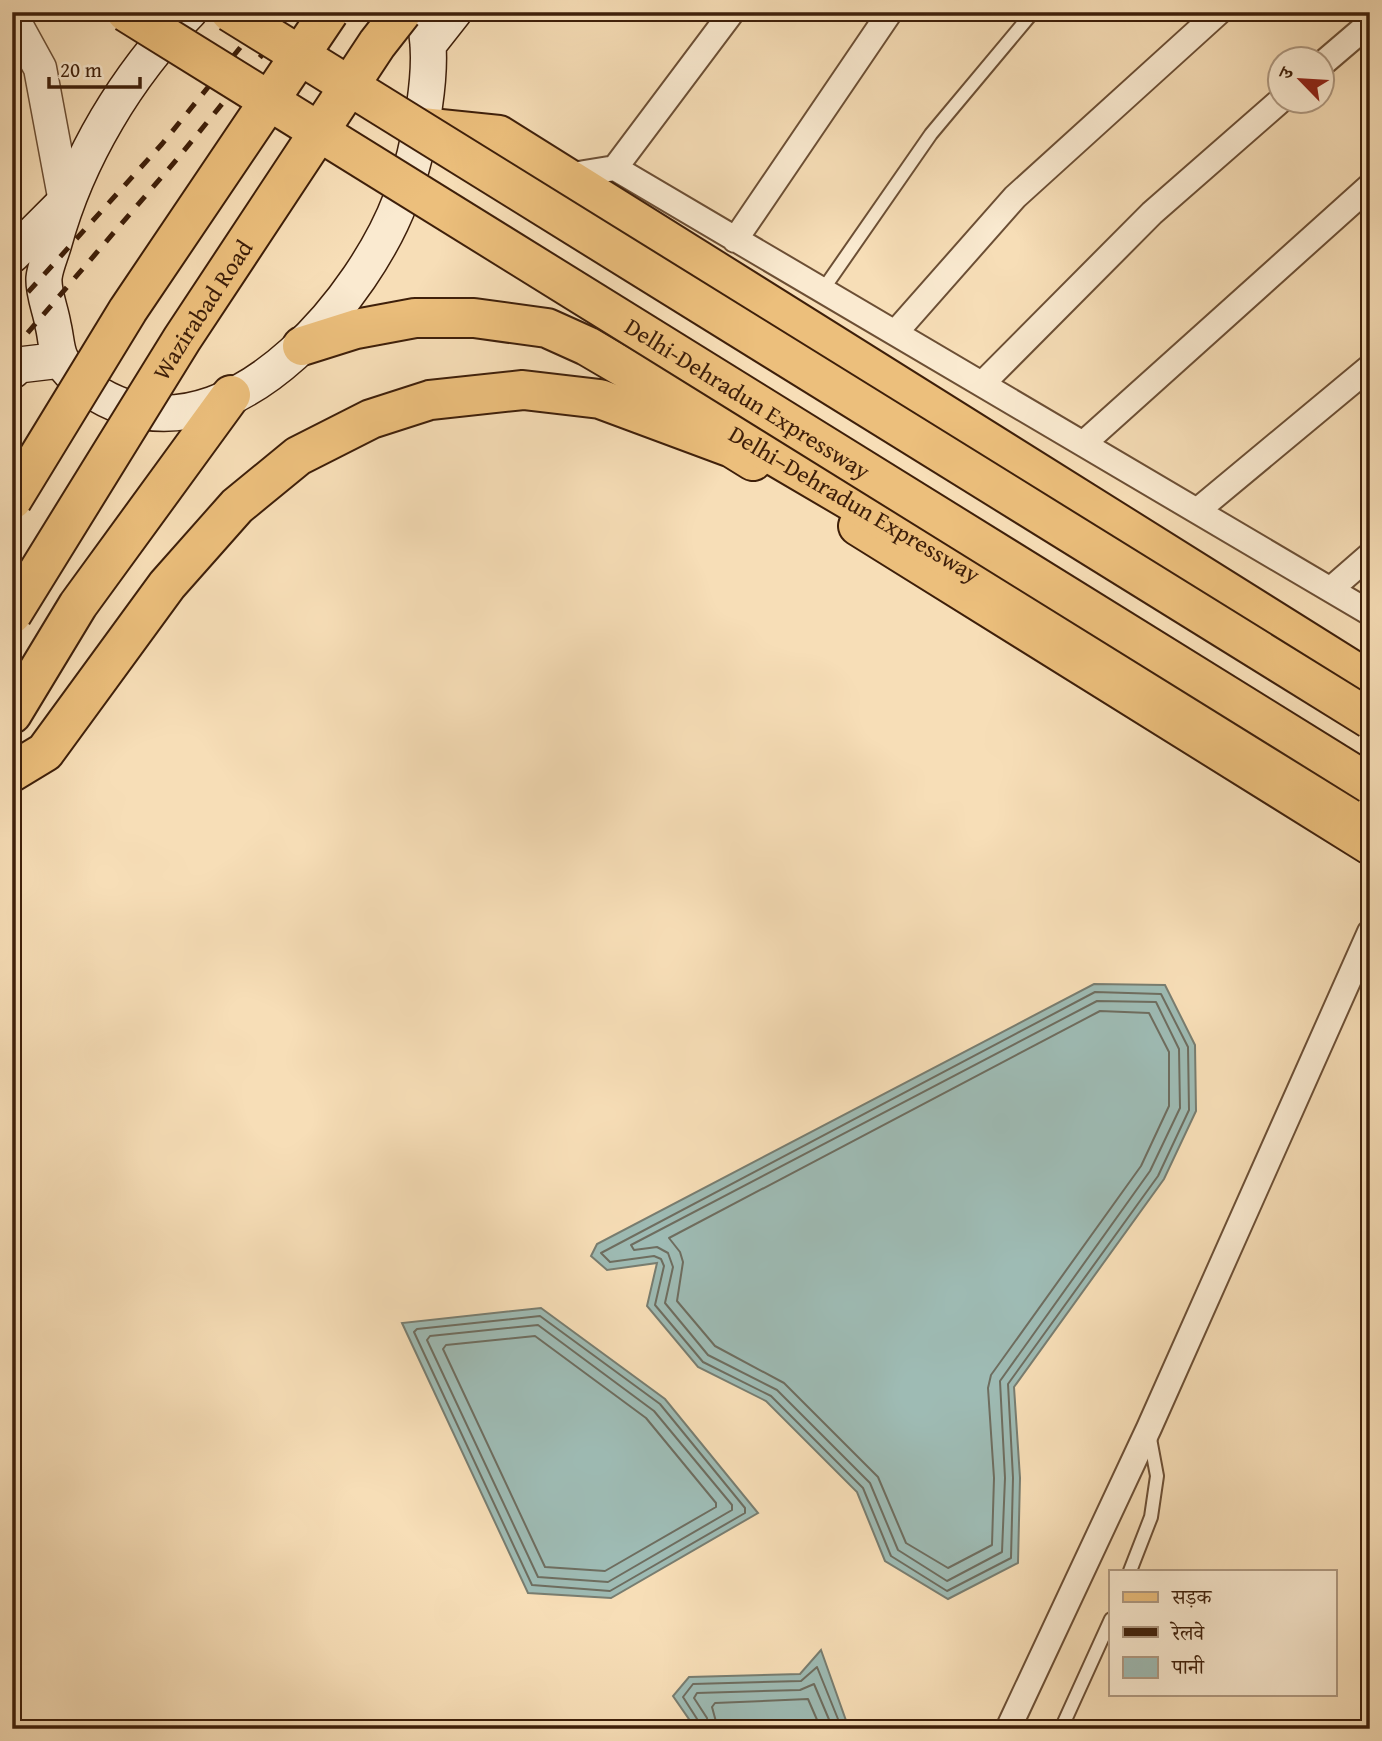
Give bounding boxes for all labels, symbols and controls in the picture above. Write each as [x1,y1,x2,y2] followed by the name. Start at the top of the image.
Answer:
[49,46,140,90] scale bar
[1266,46,1336,116] north arrow
[60,54,102,85] text: 20 m
[1270,61,1301,85] text: उ
[144,232,261,386] street label: Wazirabad Road
[618,308,878,488] street label: Delhi-Dehradun Expressway
[723,416,988,591] street label: Delhi–Dehradun Expressway
[1109,1570,1336,1696] legend
[1171,1581,1212,1612] text: सड़क
[1169,1617,1206,1648] text: रेलवे
[1171,1651,1205,1682] text: पानी

